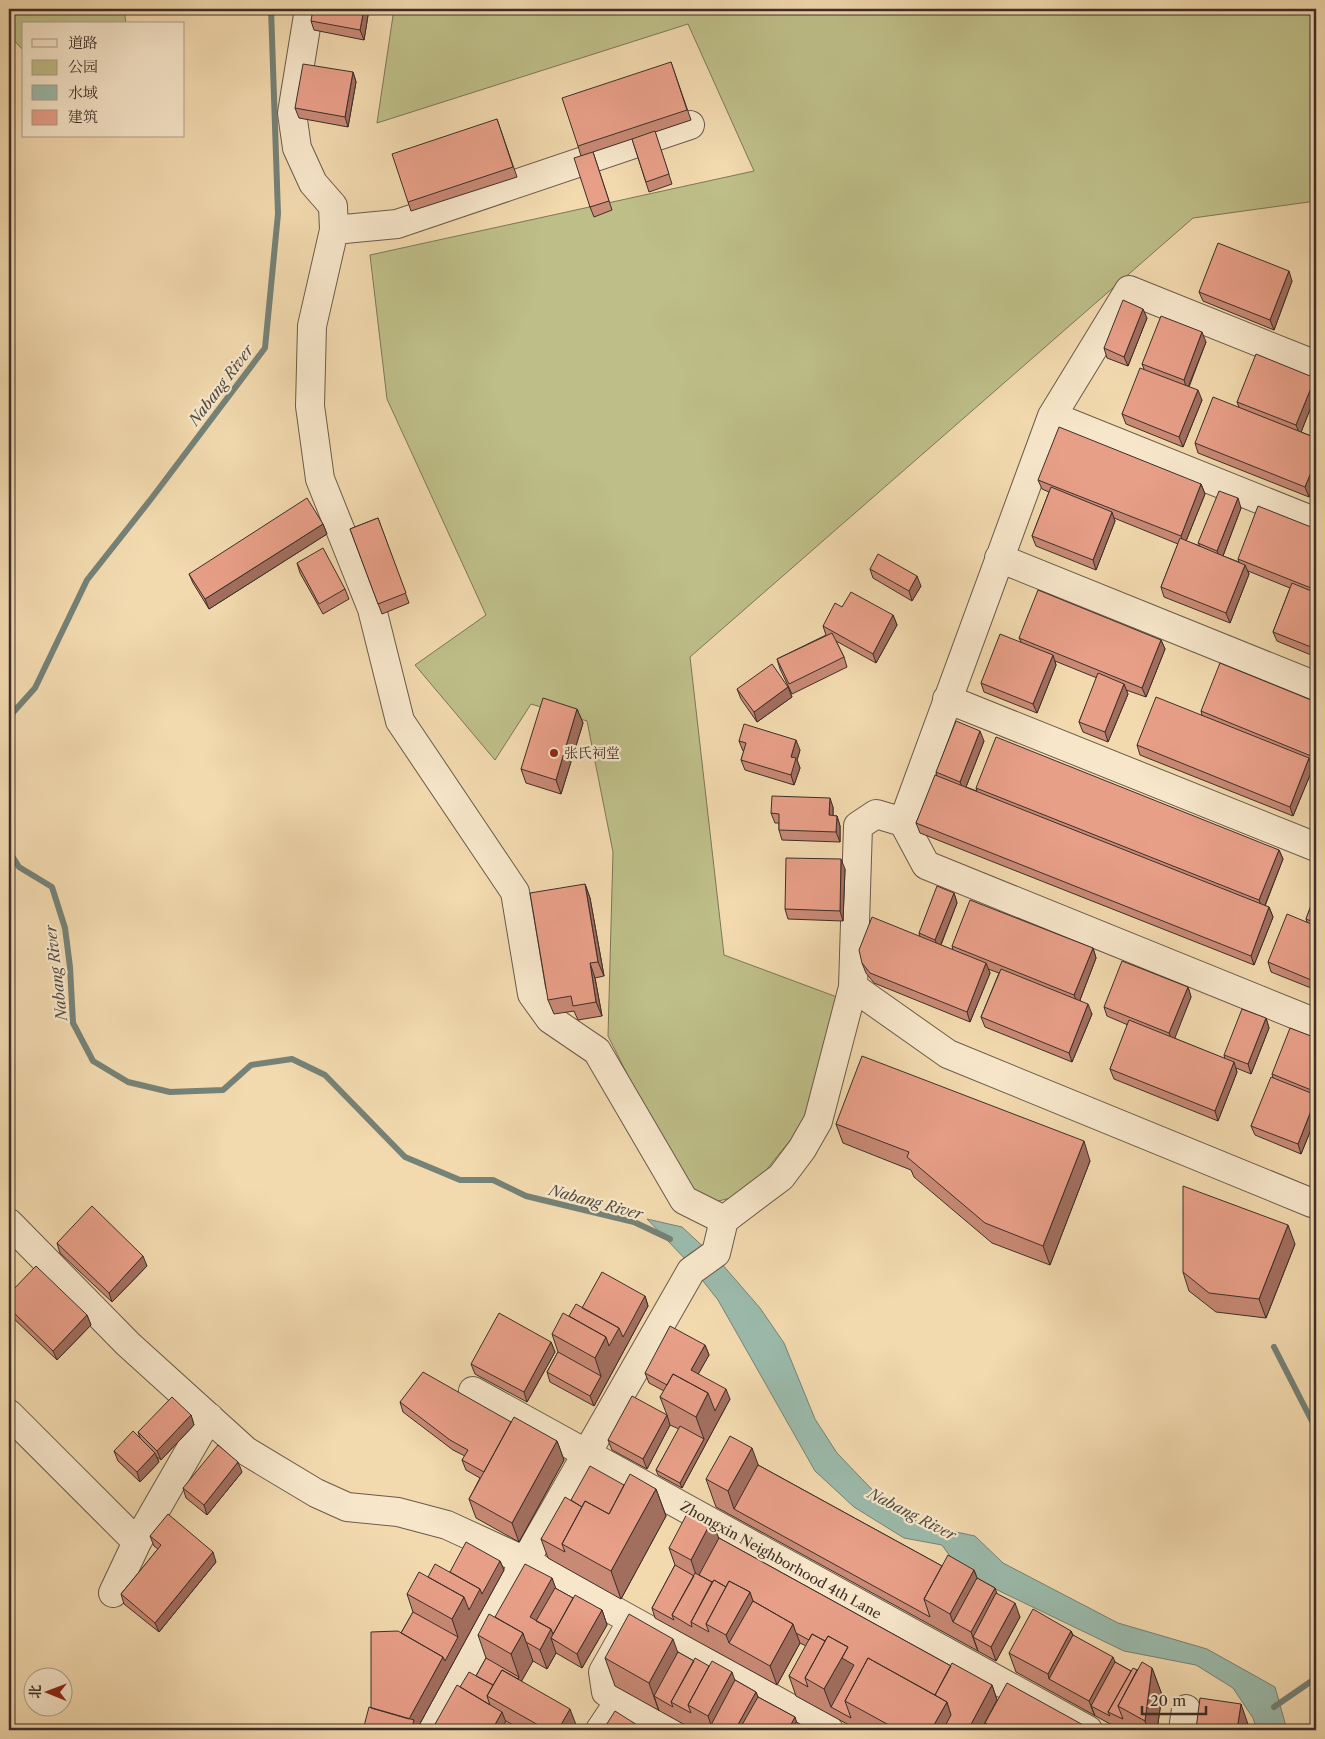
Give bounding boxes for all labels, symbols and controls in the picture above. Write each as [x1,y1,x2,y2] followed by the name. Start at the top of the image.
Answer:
[22,22,185,138] legend
[68,33,98,52] text: 道路
[68,57,98,76] text: 公园
[68,83,98,102] text: 水域
[68,107,98,126] text: 建筑
[184,340,258,430] water label: Nabang River
[564,744,620,762] place label: 张氏祠堂
[548,747,560,759] marker: 张氏祠堂
[41,923,71,1023] water label: Nabang River
[546,1180,646,1224] water label: Nabang River
[864,1483,960,1545] water label: Nabang River
[677,1497,885,1623] street label: Zhongxin Neighborhood 4th Lane
[22,1666,72,1716] north arrow
[1142,1684,1206,1716] scale bar
[26,1685,44,1699] text: 北
[1150,1691,1186,1710] text: 20 m

